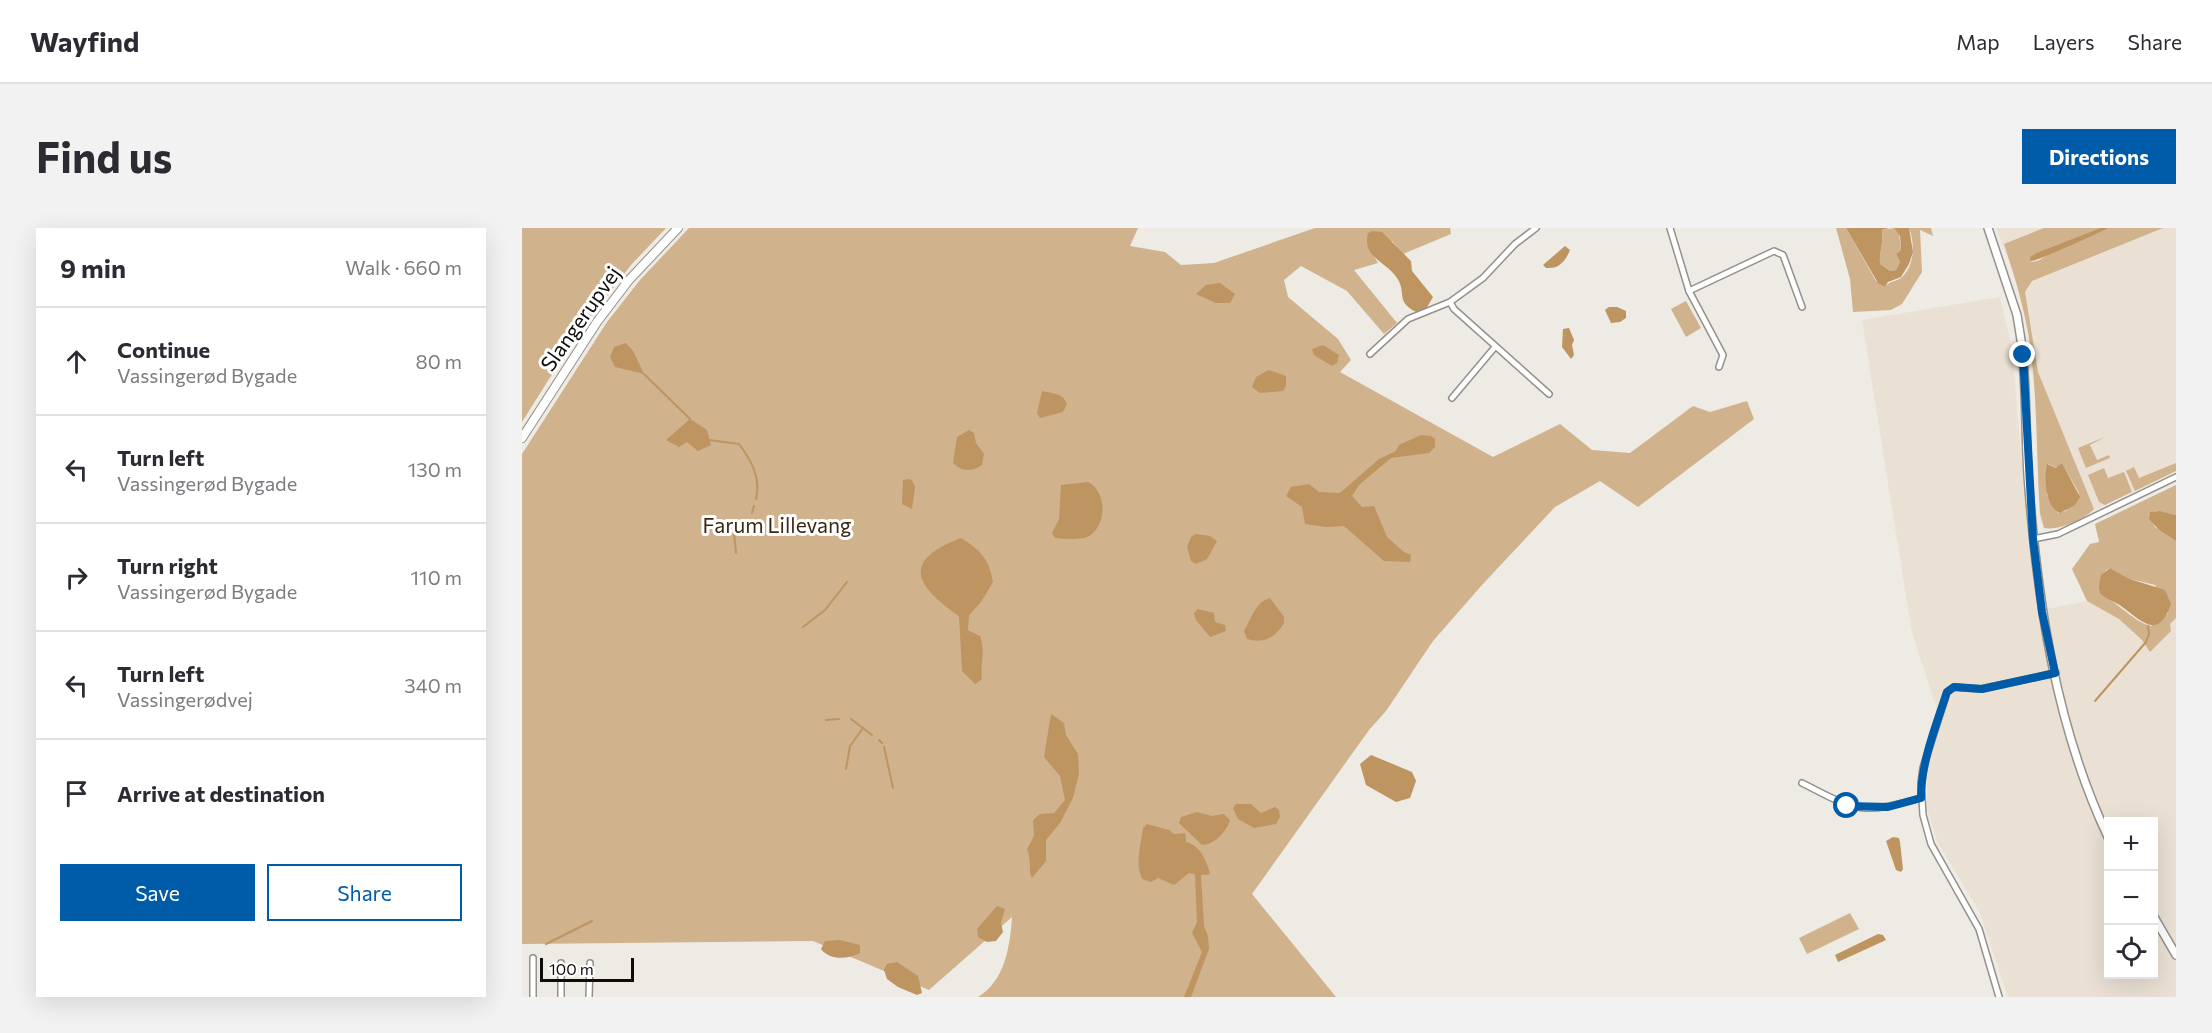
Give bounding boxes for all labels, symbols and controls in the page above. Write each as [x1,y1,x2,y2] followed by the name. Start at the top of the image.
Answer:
[30,24,139,58] text: Wayfind
[1956,29,2000,54] text: Map
[2033,29,2095,54] text: Layers
[2128,29,2182,54] text: Share
[2022,129,2176,184] button: Directions
[36,130,172,182] text: Find us
[60,252,126,283] text: 9 min
[345,255,462,279] text: Walk · 660 m
[535,261,625,375] street label: Slangerupvej
[117,336,210,363] text: Continue
[2009,341,2035,367] route end
[60,345,93,378] icon: ahead
[416,349,462,373] text: 80 m
[117,363,297,387] text: Vassingerød Bygade
[117,444,204,471] text: Turn left
[60,453,93,486] icon: left
[408,457,462,481] text: 130 m
[117,471,297,495] text: Vassingerød Bygade
[703,512,851,537] park label: Farum Lillevang
[117,552,218,579] text: Turn right
[60,561,93,594] icon: right
[411,565,462,589] text: 110 m
[117,579,297,603] text: Vassingerød Bygade
[117,660,204,687] text: Turn left
[60,669,93,702] icon: left
[404,673,462,697] text: 340 m
[117,687,253,711] text: Vassingerødvej
[60,777,93,810] icon: arrive
[117,780,325,807] text: Arrive at destination
[1833,792,1859,818] route start
[2104,817,2158,979] map controls
[2104,817,2158,871] button: +
[60,864,255,921] button: Save
[267,864,462,921] button: Share
[2104,871,2158,925] button: −
[2104,925,2158,979] button: locate
[540,955,634,982] scale bar
[549,959,594,978] text: 100 m

